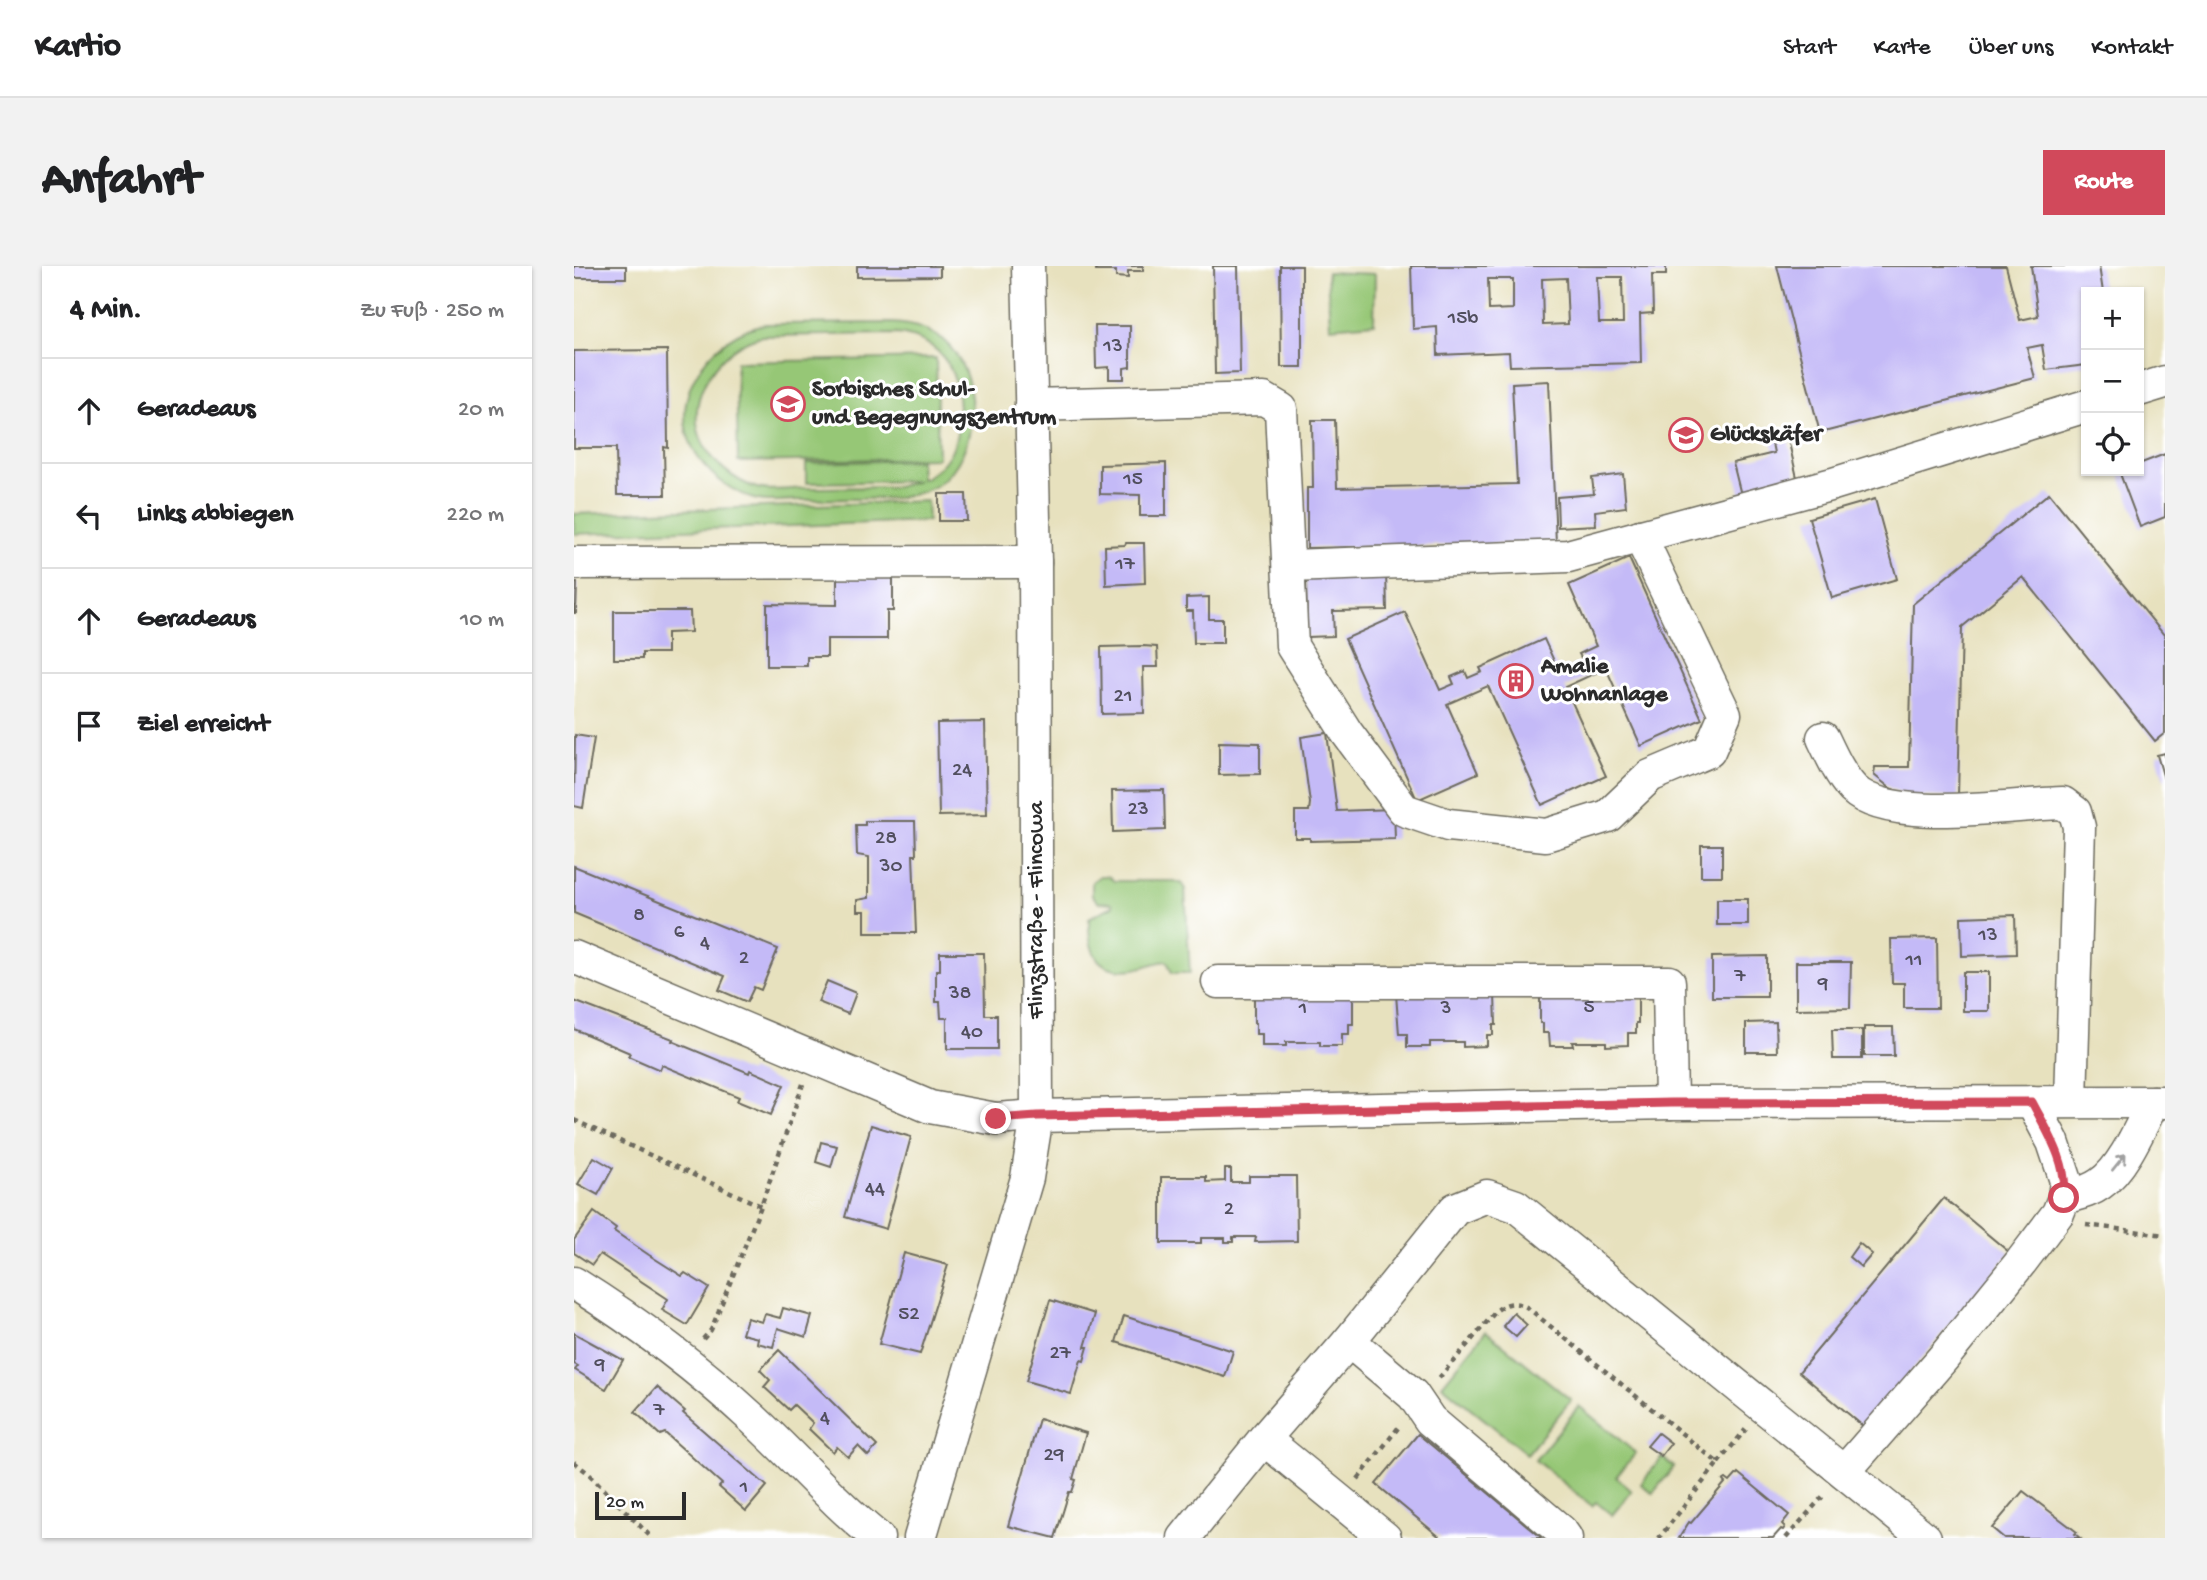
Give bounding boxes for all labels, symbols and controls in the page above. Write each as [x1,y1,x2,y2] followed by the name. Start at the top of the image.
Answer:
[35,29,121,67] text: Kartio
[1783,34,1835,63] text: Start
[1873,34,1931,63] text: Karte
[1969,34,2053,63] text: Über uns
[2091,34,2172,63] text: Kontakt
[2043,150,2165,215] button: Route
[42,153,200,211] text: Anfahrt
[2081,287,2144,476] map controls
[2081,287,2144,350] button: +
[70,294,142,329] text: 4 Min.
[360,298,504,325] text: Zu Fuß · 250 m
[1447,307,1478,332] house number: 15b
[1102,335,1123,360] house number: 13
[2081,350,2144,413] button: −
[812,376,1056,433] place label: Sorbisches Schul- und Begegnungszentrum
[769,385,807,423] school or university icon: Sorbisches Schul- und Begegnungszentrum
[70,392,108,430] icon: ahead
[137,395,255,426] text: Geradeaus
[458,397,504,424] text: 20 m
[2081,413,2144,476] button: locate
[1667,416,1705,454] school or university icon: Glückskäfer
[1710,421,1824,450] place label: Glückskäfer
[1122,468,1143,493] house number: 15
[70,497,108,535] icon: left
[137,500,293,531] text: Links abbiegen
[447,502,504,529] text: 220 m
[1114,553,1136,578] house number: 17
[70,602,108,640] icon: ahead
[137,605,255,636] text: Geradeaus
[460,607,504,634] text: 10 m
[1540,653,1669,710] place label: Amalie Wohnanlage
[1497,662,1535,700] building icon: Amalie Wohnanlage
[1114,685,1132,710] house number: 21
[70,707,108,745] icon: arrive
[137,710,269,741] text: Ziel erreicht
[952,759,972,784] house number: 24
[1127,798,1149,823] house number: 23
[1023,800,1052,1020] street label: Flinzstraße - Flincowa
[875,827,897,852] house number: 28
[879,855,902,880] house number: 30
[633,904,645,929] house number: 8
[674,921,685,946] house number: 6
[1977,924,1998,949] house number: 13
[700,932,710,957] house number: 4
[739,947,749,972] house number: 2
[1905,949,1922,974] house number: 11
[1734,965,1747,990] house number: 7
[1817,973,1829,998] house number: 9
[948,982,971,1007] house number: 38
[1583,996,1595,1021] house number: 5
[1298,997,1307,1022] house number: 1
[1440,997,1451,1022] house number: 3
[961,1021,983,1046] house number: 40
[980,1103,1011,1134] route end
[2112,1153,2127,1171] one-way arrow
[865,1178,885,1203] house number: 44
[2048,1182,2079,1213] route start
[1224,1198,1234,1223] house number: 2
[898,1303,920,1328] house number: 52
[1049,1342,1072,1367] house number: 27
[594,1354,606,1379] house number: 9
[653,1399,666,1424] house number: 7
[820,1407,830,1432] house number: 4
[1044,1444,1065,1469] house number: 29
[739,1476,748,1501] house number: 1
[595,1489,686,1521] scale bar
[606,1492,644,1515] text: 20 m

